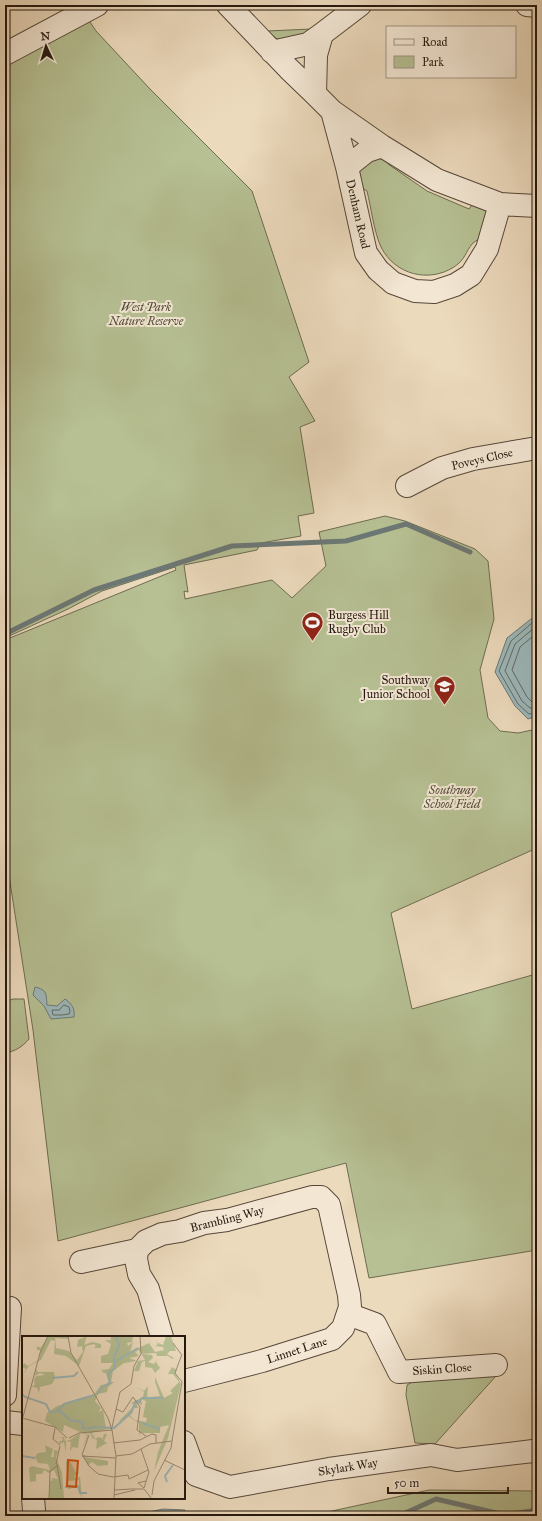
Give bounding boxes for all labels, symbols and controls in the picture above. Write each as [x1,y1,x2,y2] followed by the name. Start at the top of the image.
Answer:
[26,26,66,66] north arrow
[386,26,516,78] legend
[40,30,51,43] text: N
[422,35,448,49] text: Road
[422,55,444,69] text: Park
[343,178,373,250] street label: Denham Road
[108,300,184,328] park label: West Park Nature Reserve
[450,445,514,473] street label: Poveys Close
[328,608,390,637] place label: Burgess Hill Rugby Club
[300,609,326,642] sports icon: Burgess Hill Rugby Club
[360,673,431,702] place label: Southway Junior School
[432,674,458,707] school or university icon: Southway Junior School
[423,783,481,811] park label: Southway School Field
[189,1203,266,1236] street label: Brambling Way
[265,1334,329,1366] street label: Linnet Lane
[22,1336,185,1499] inset map
[412,1360,472,1378] street label: Siskin Close
[317,1455,379,1479] street label: Skylark Way
[388,1469,508,1495] scale bar
[394,1476,419,1490] text: 50 m

